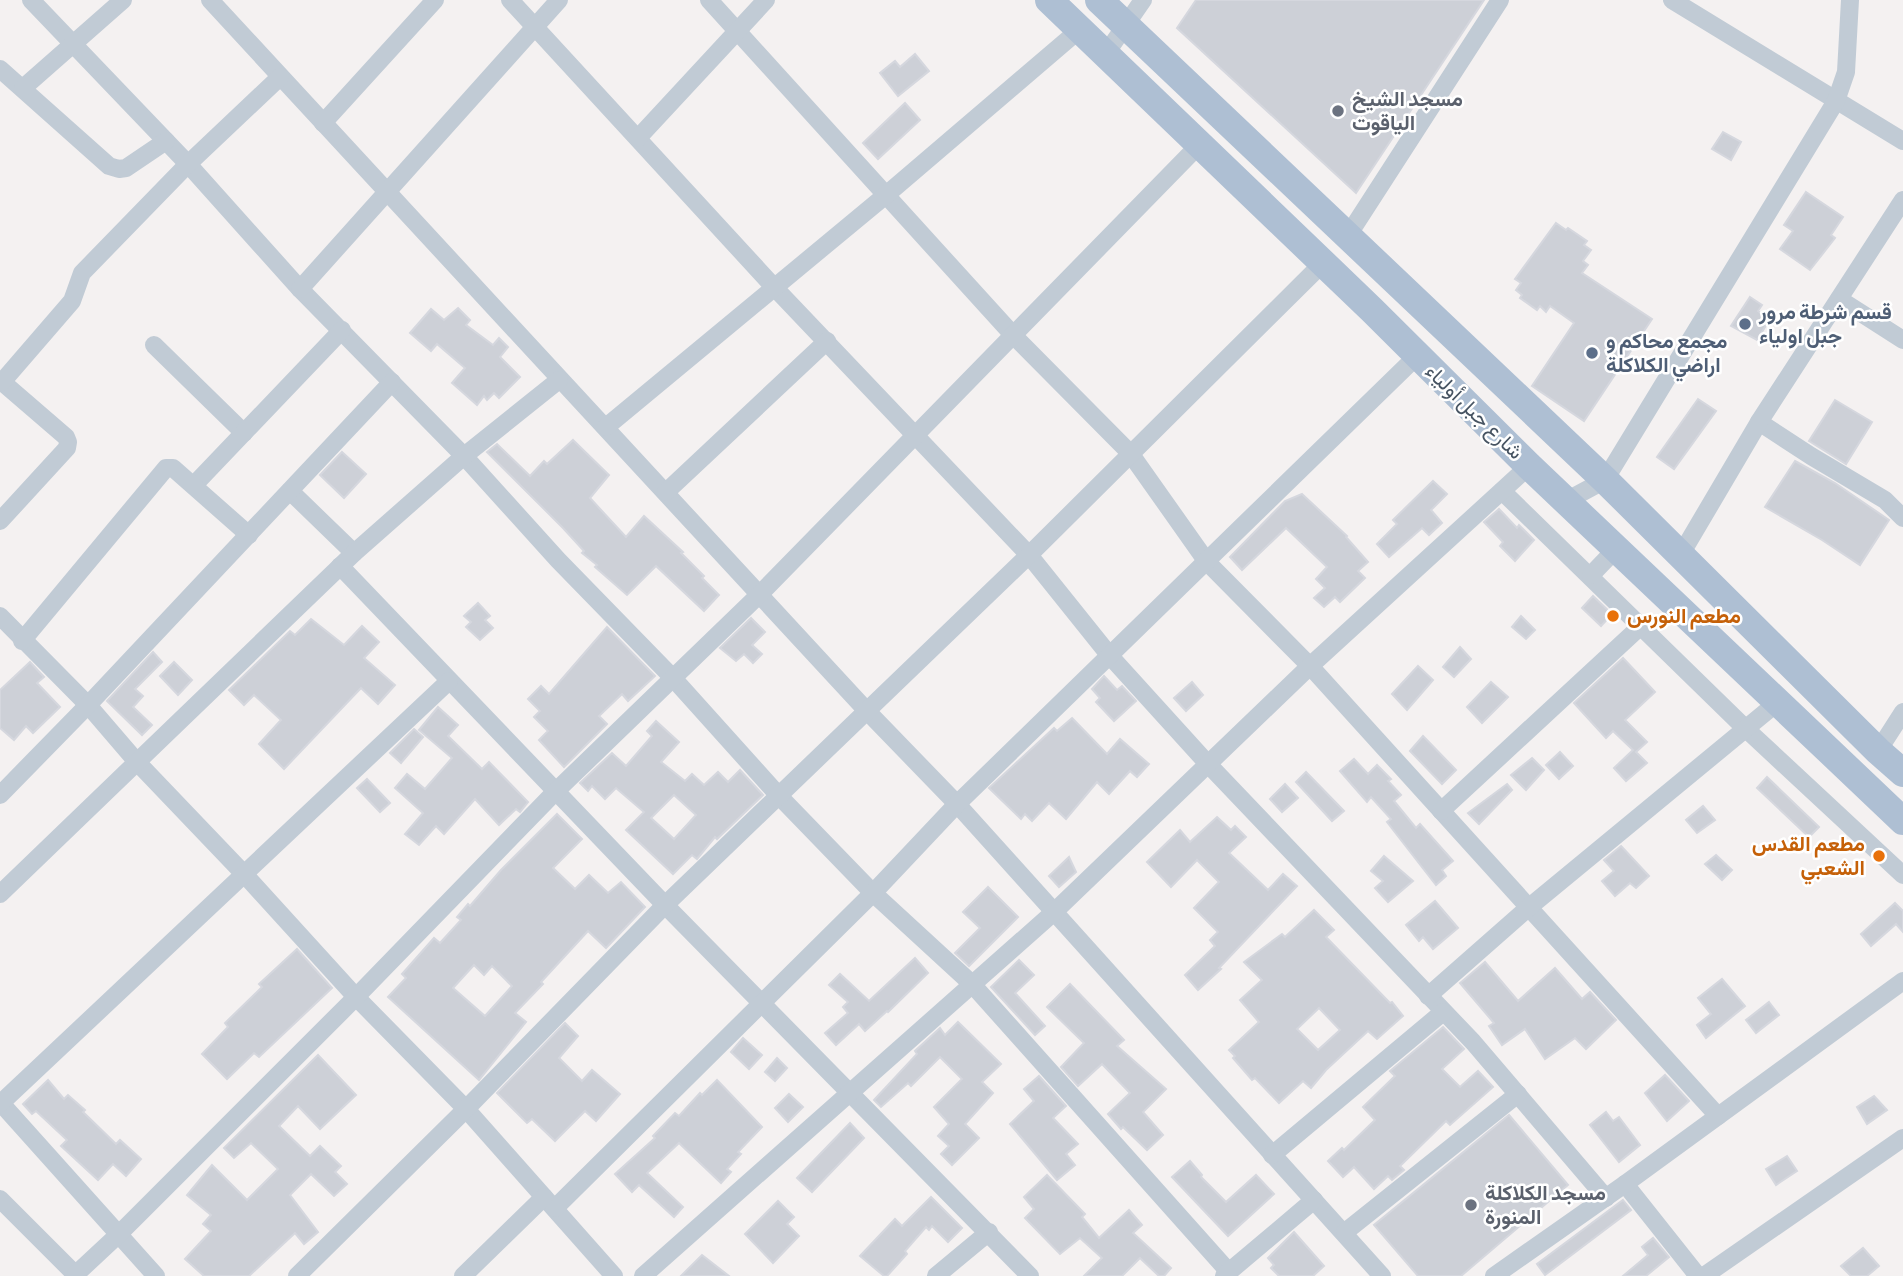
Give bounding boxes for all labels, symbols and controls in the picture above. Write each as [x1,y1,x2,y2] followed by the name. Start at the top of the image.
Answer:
[1352,87,1463,136] place label: مسجد الشيخ الياقوت
[1330,103,1346,119] marker: مسجد الشيخ الياقوت
[1758,300,1892,349] place label: قسم شرطة مرور جبل اولياء
[1737,316,1753,332] marker: قسم شرطة مرور جبل اولياء
[1606,329,1727,382] place label: مجمع محاكم و اراضي الكلاكلة
[1584,345,1600,361] marker: مجمع محاكم و اراضي الكلاكلة
[1419,359,1528,466] street label: شارع جبل أولياء
[1627,604,1741,630] place label: مطعم النورس
[1605,608,1621,624] marker: مطعم النورس
[1752,832,1865,885] place label: مطعم القدس الشعبي
[1871,848,1887,864] marker: مطعم القدس الشعبي
[1485,1181,1606,1230] place label: مسجد الكلاكلة المنورة
[1463,1197,1479,1213] marker: مسجد الكلاكلة المنورة

